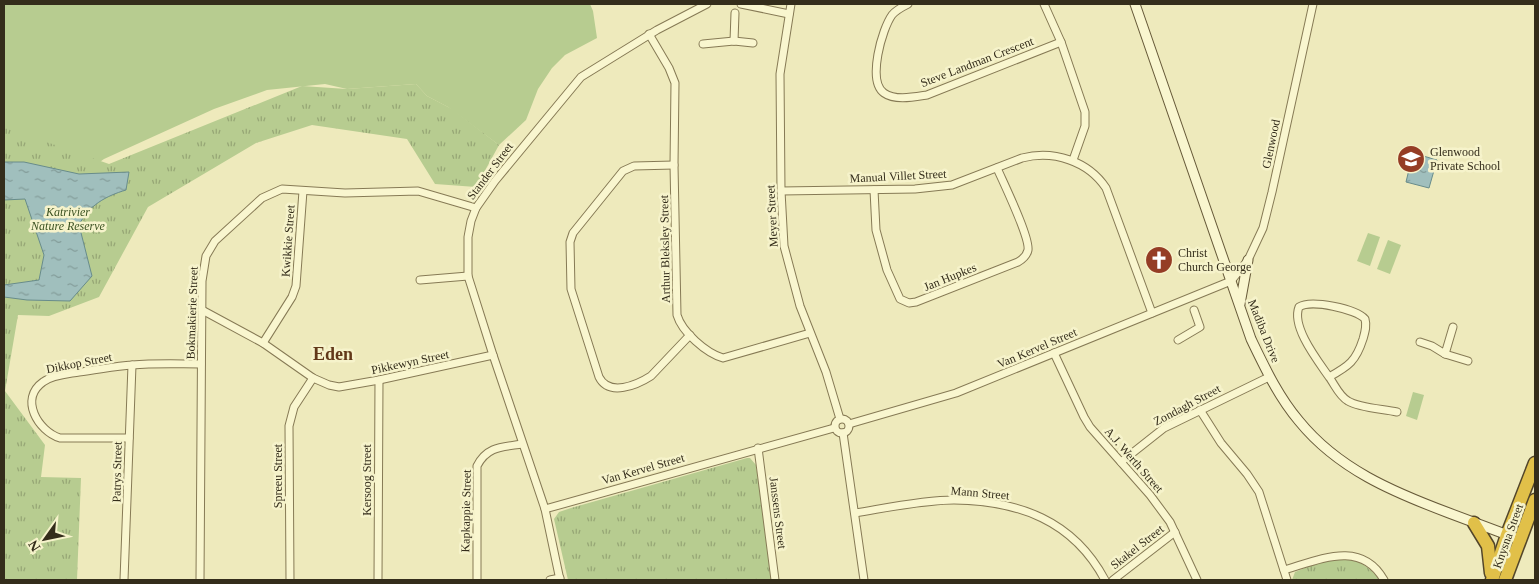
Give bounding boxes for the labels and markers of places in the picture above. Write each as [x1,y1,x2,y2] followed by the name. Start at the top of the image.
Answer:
[1396,144,1426,174] school or university icon: Glenwood Private School
[1430,145,1501,173] place label: Glenwood Private School
[1144,245,1174,275] church icon: Christ Church George
[1178,246,1251,274] place label: Christ Church George

